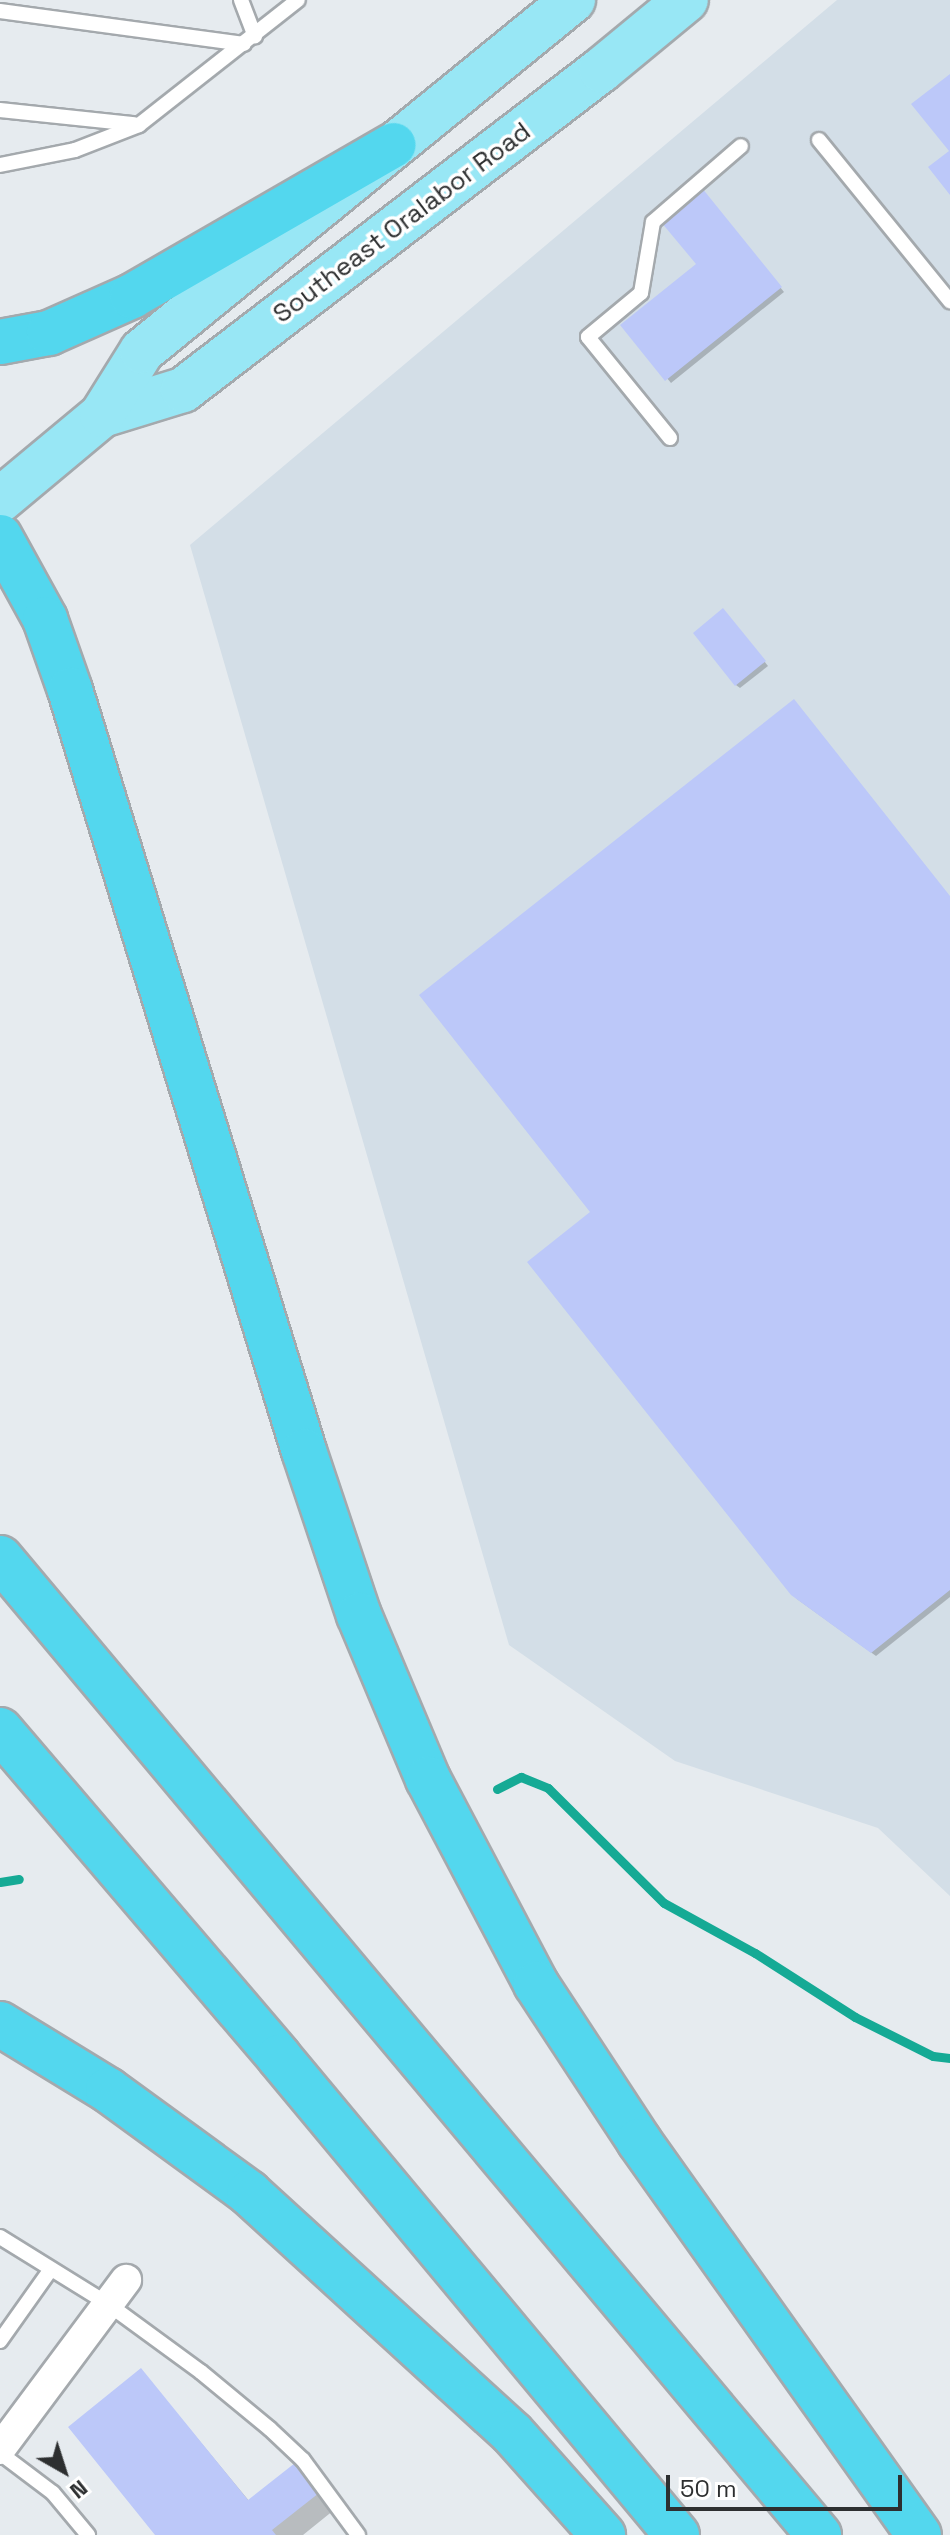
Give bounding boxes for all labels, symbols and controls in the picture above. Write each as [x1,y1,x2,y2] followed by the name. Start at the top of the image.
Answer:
[267,116,537,330] street label: Southeast Oralabor Road
[24,2431,104,2511] north arrow
[670,2459,906,2509] scale bar
[680,2473,737,2504] text: 50 m
[65,2474,94,2505] text: N

